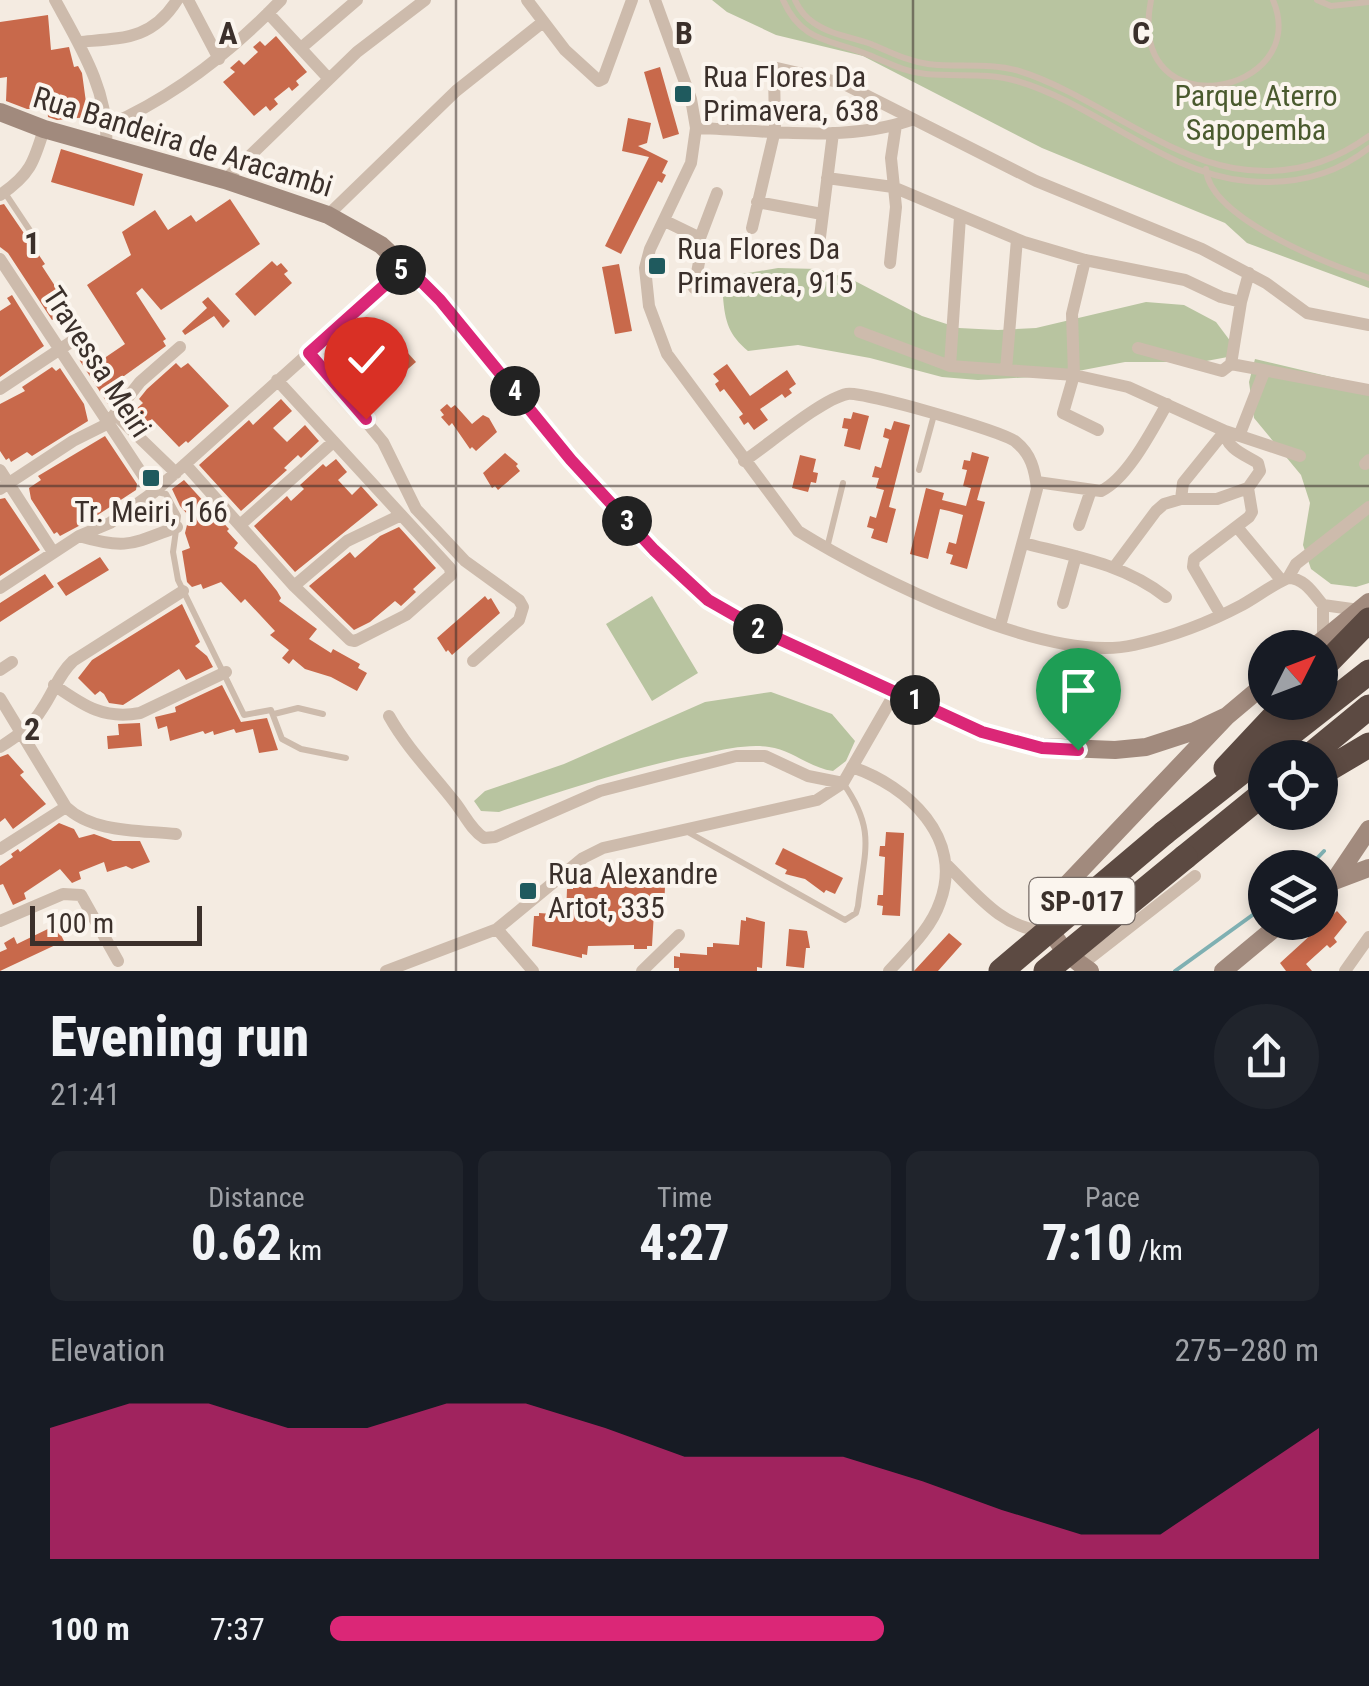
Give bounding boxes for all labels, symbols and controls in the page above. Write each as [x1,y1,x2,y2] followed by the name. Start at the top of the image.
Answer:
[218,14,238,52] text: A
[675,14,693,52] text: B
[1132,14,1150,52] text: C
[703,59,879,128] place label: Rua Flores Da Primavera, 638
[1174,78,1338,147] park label: Parque Aterro Sapopemba
[29,79,337,204] street label: Rua Bandeira de Aracambi
[672,83,694,105] marker: Rua Flores Da Primavera, 638
[24,224,40,262] text: 1
[677,231,853,300] place label: Rua Flores Da Primavera, 915
[376,245,426,295] pin: 5
[394,253,408,286] text: 5
[646,255,668,277] marker: Rua Flores Da Primavera, 915
[36,280,159,443] street label: Travessa Meiri
[324,317,409,420] pin
[339,332,394,387] icon: check
[490,366,540,416] pin: 4
[508,374,522,407] text: 4
[140,467,162,489] marker: Tr. Meiri, 166
[74,494,228,529] place label: Tr. Meiri, 166
[602,496,652,546] pin: 3
[620,504,634,537] text: 3
[733,604,783,654] pin: 2
[751,612,765,645] text: 2
[1248,630,1338,720] north arrow
[1248,630,1338,940] map controls
[1036,648,1121,751] pin
[1051,663,1106,718] icon: arrive
[890,675,940,725] pin: 1
[908,683,922,716] text: 1
[24,710,40,748] text: 2
[1248,740,1338,830] button: locate
[1248,850,1338,940] button: layers
[548,856,718,925] place label: Rua Alexandre Artot, 335
[1030,878,1134,924] road number: SP-017
[517,880,539,902] marker: Rua Alexandre Artot, 335
[30,901,202,946] scale bar
[45,907,114,940] text: 100 m
[1214,1004,1319,1109] button: share
[50,1005,309,1069] text: Evening run
[50,1075,121,1113] text: 21:41
[208,1181,305,1214] text: Distance
[657,1181,712,1214] text: Time
[1085,1181,1140,1214] text: Pace
[191,1214,282,1272] text: 0.62
[639,1214,730,1272] text: 4:27
[1042,1214,1132,1272] text: 7:10
[282,1234,322,1267] text: km
[1132,1234,1183,1267] text: /km
[50,1331,165,1369] text: Elevation
[1174,1331,1319,1369] text: 275–280 m
[50,1610,130,1648] text: 100 m
[210,1610,265,1648] text: 7:37

